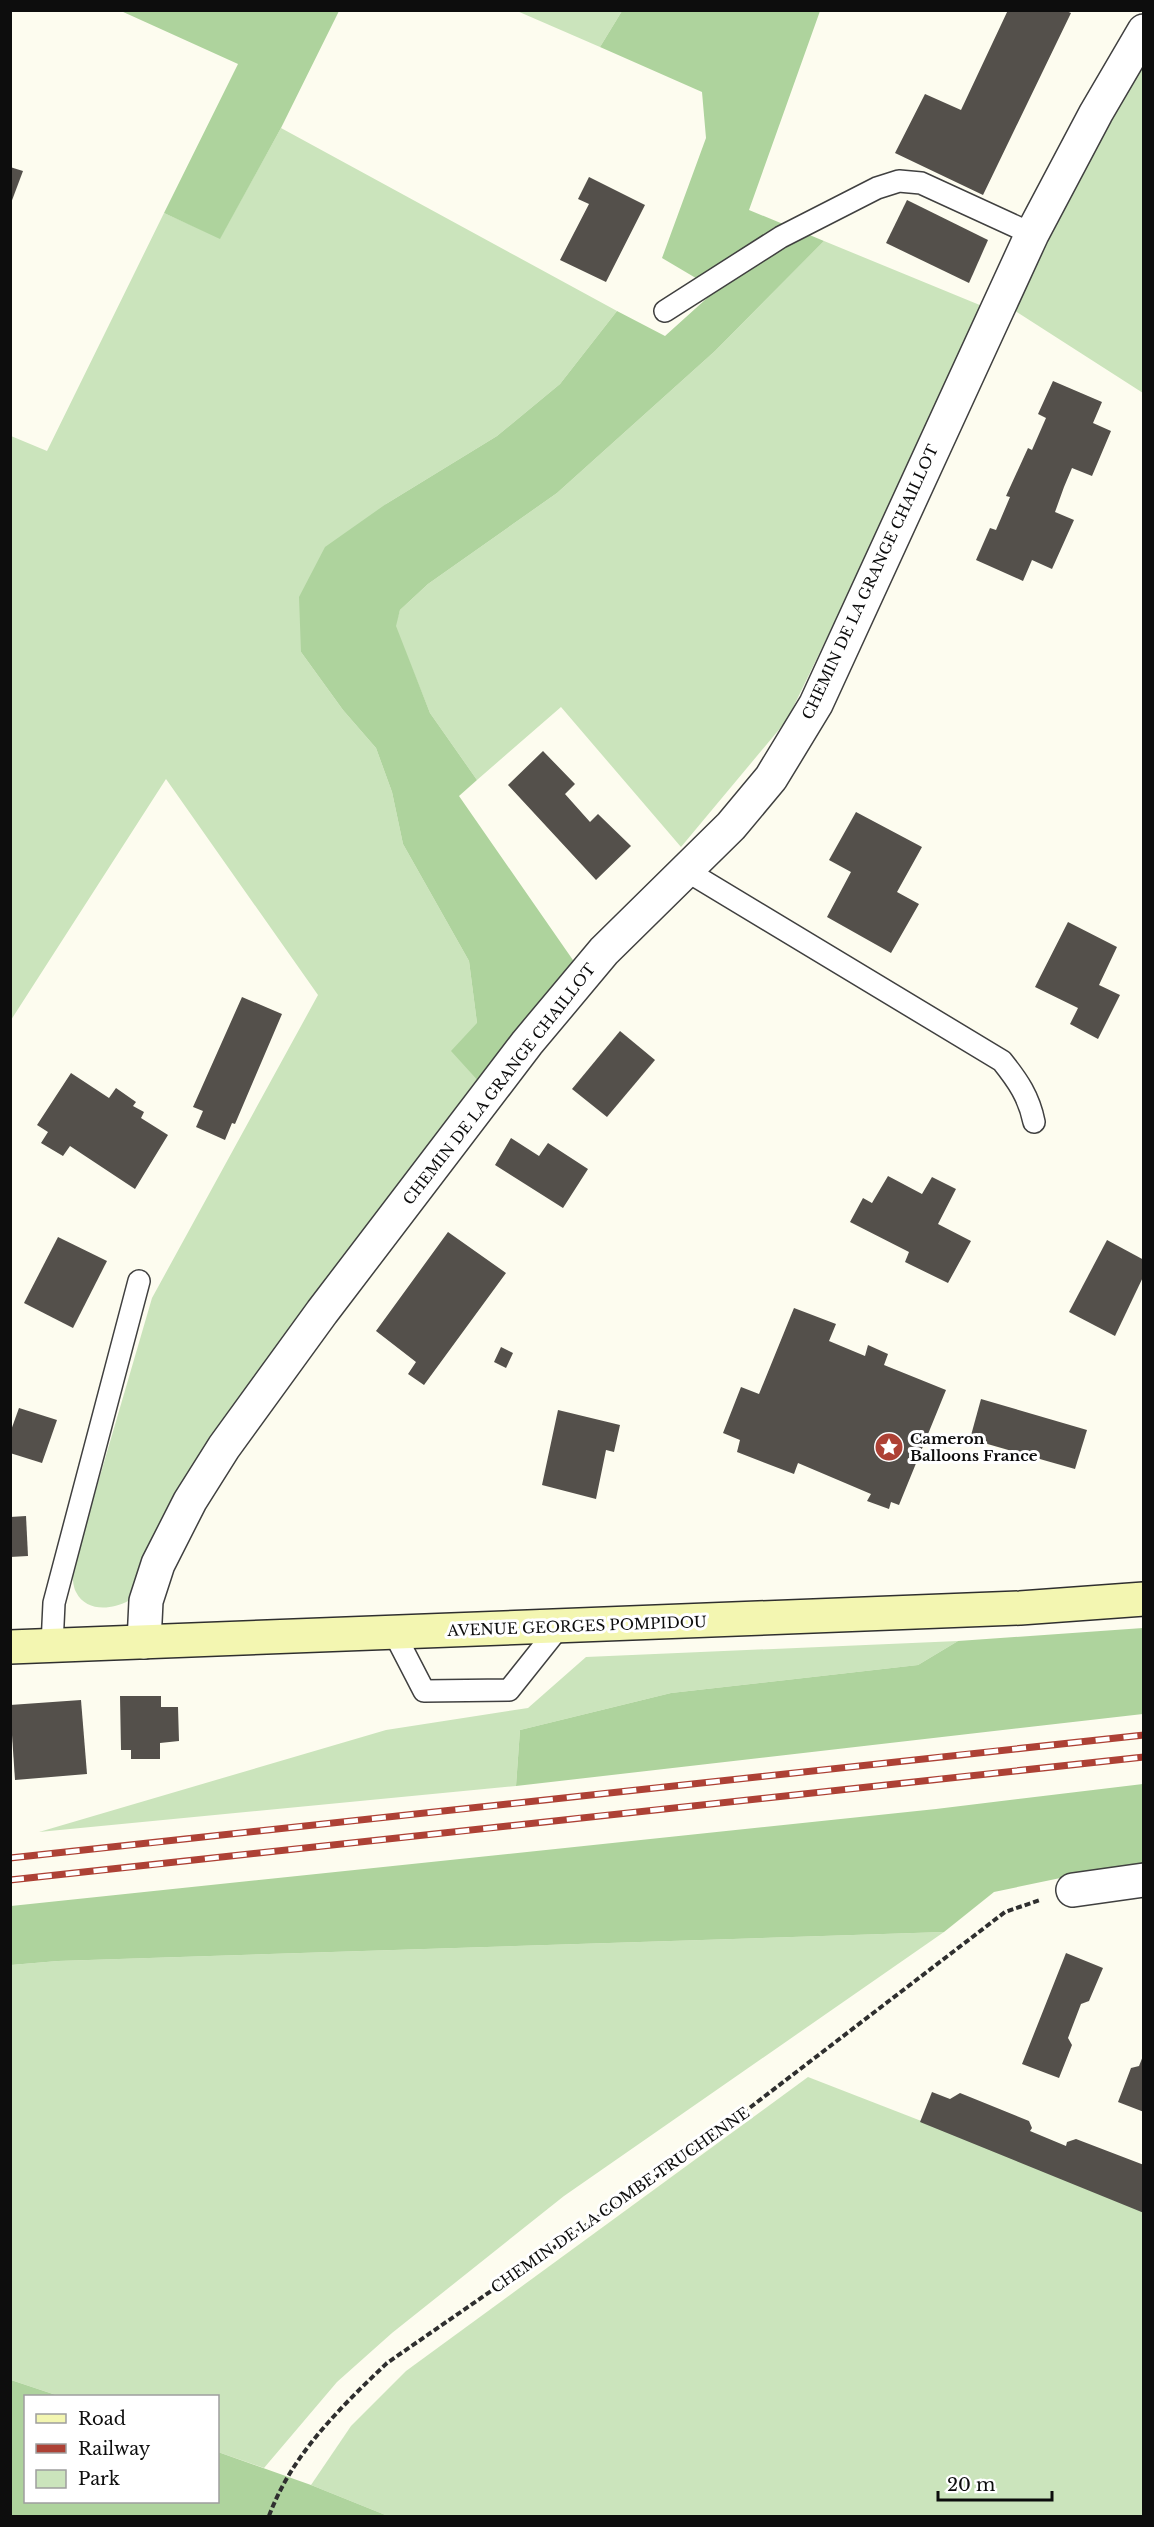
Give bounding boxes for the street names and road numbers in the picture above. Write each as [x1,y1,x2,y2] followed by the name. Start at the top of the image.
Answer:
[798,441,942,723] street label: CHEMIN DE LA GRANGE CHAILLOT
[399,959,599,1209] street label: CHEMIN DE LA GRANGE CHAILLOT
[446,1612,707,1640] street label: AVENUE GEORGES POMPIDOU
[487,2103,753,2297] street label: CHEMIN DE LA COMBE TRUCHENNE

